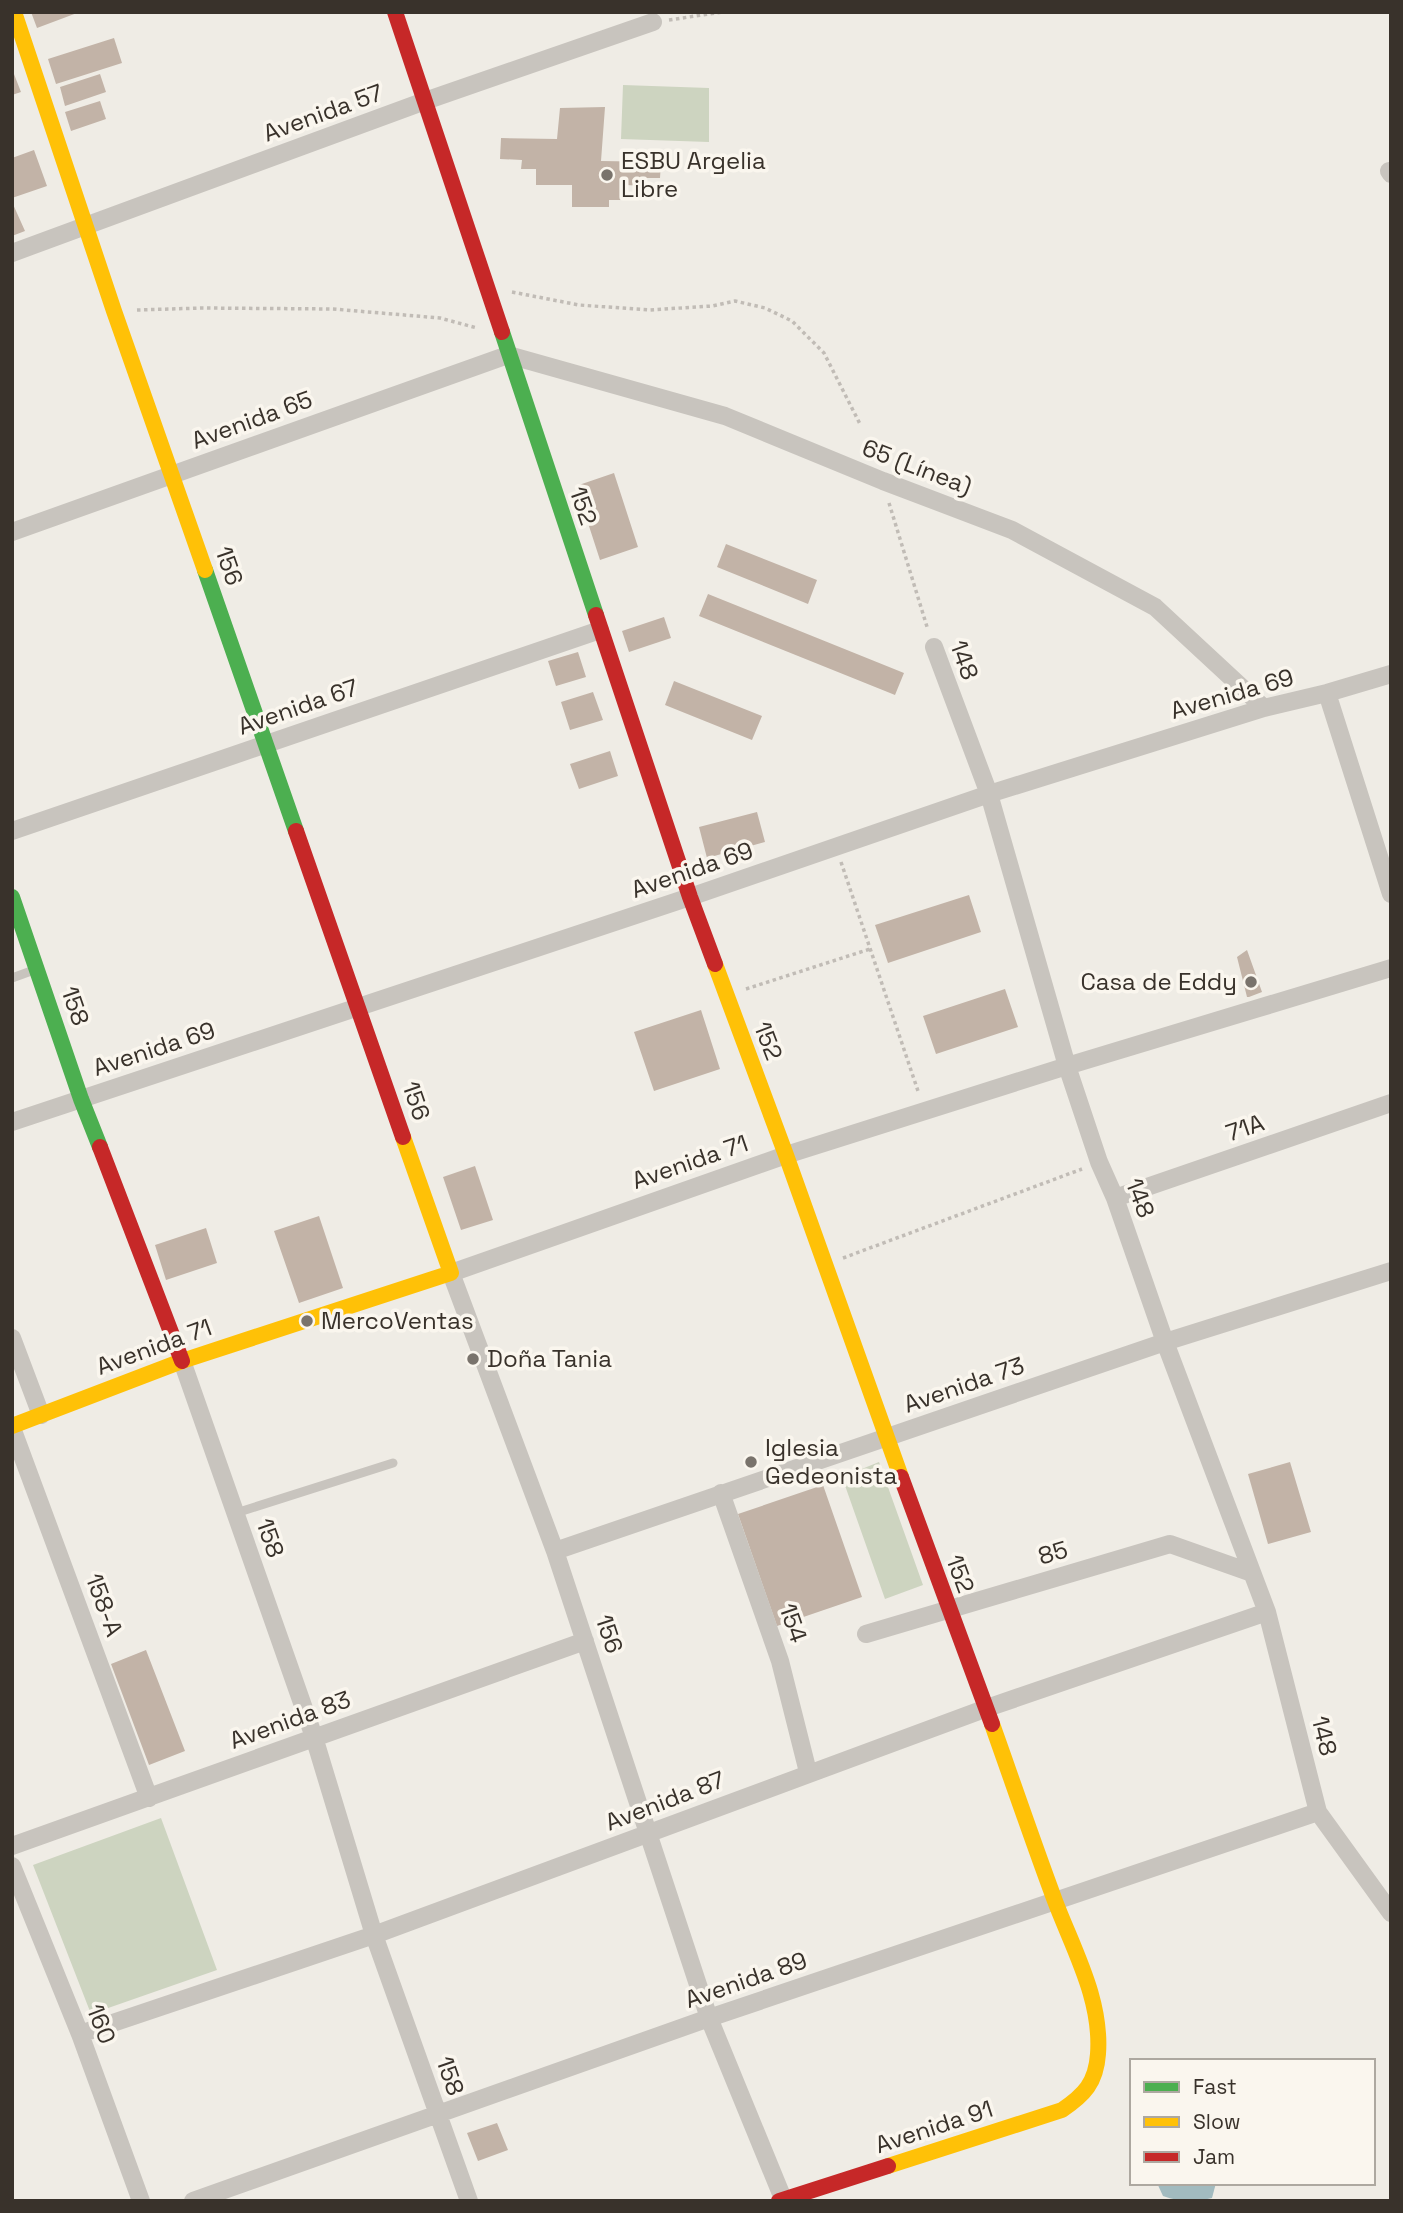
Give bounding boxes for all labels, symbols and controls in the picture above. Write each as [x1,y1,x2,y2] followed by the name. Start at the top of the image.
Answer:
[259,77,387,148] street label: Avenida 57
[621,145,766,204] place label: ESBU Argelia Libre
[599,167,615,183] marker: ESBU Argelia Libre
[187,383,317,456] street label: Avenida 65
[858,431,976,502] street label: 65 (Línea)
[563,482,604,529] street label: 152
[208,542,250,589] street label: 156
[943,636,986,684] street label: 148
[1167,661,1297,726] street label: Avenida 69
[234,671,362,742] street label: Avenida 67
[627,834,757,905] street label: Avenida 69
[1080,966,1237,997] place label: Casa de Eddy
[1243,974,1259,990] marker: Casa de Eddy
[54,982,97,1029] street label: 158
[89,1014,219,1083] street label: Avenida 69
[747,1017,790,1064] street label: 152
[395,1077,437,1124] street label: 156
[1222,1107,1268,1148] street label: 71A
[628,1127,752,1196] street label: Avenida 71
[1119,1174,1162,1222] street label: 148
[321,1305,474,1336] place label: MercoVentas
[92,1311,216,1382] street label: Avenida 71
[299,1313,315,1329] marker: MercoVentas
[487,1343,612,1374] place label: Doña Tania
[900,1349,1028,1420] street label: Avenida 73
[465,1351,481,1367] marker: Doña Tania
[765,1432,897,1491] place label: Iglesia Gedeonista
[743,1454,759,1470] marker: Iglesia Gedeonista
[249,1514,292,1561] street label: 158
[1034,1534,1071,1571] street label: 85
[939,1550,982,1597] street label: 152
[79,1569,130,1641] street label: 158-A
[772,1599,815,1647] street label: 154
[589,1610,630,1657] street label: 156
[225,1683,355,1756] street label: Avenida 83
[1305,1713,1344,1759] street label: 148
[601,1764,729,1838] street label: Avenida 87
[681,1944,811,2015] street label: Avenida 89
[80,2000,123,2048] street label: 160
[429,2052,472,2099] street label: 158
[1130,2059,1375,2185] legend
[1193,2073,1237,2100] text: Fast
[871,2093,997,2160] street label: Avenida 91
[1193,2108,1241,2135] text: Slow
[1193,2143,1235,2170] text: Jam

